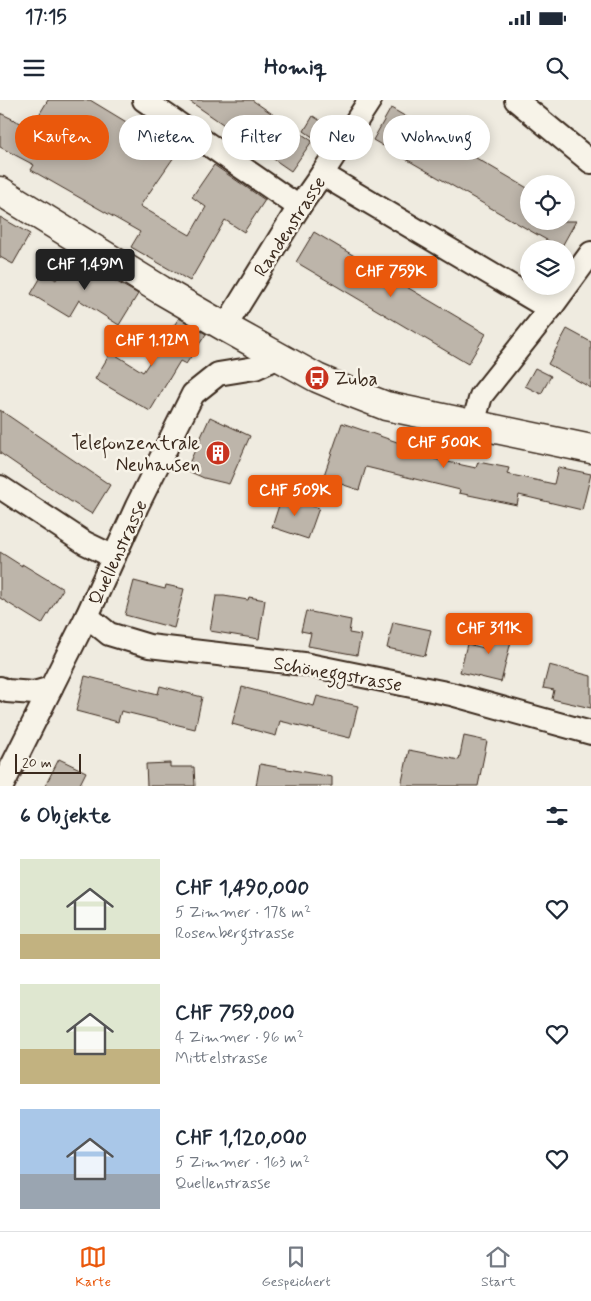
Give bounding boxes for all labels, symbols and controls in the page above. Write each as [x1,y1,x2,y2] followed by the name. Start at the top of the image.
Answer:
[25,5,67,30] text: 17:15
[20,54,48,82] icon: menu
[264,54,327,82] text: Homiq
[543,54,571,82] icon: search
[15,115,109,160] chip: Kaufen
[119,115,212,160] chip: Mieten
[222,115,300,160] chip: Filter
[310,115,373,160] chip: Neu
[383,115,490,160] chip: Wohnung
[248,172,332,282] street label: Randenstrasse
[520,175,575,295] map controls
[520,175,575,230] button: locate
[520,240,575,295] button: layers
[28,248,142,291] pin: CHF 1.49M
[47,254,123,275] text: CHF 1.49M
[339,256,443,298] pin: CHF 759K
[355,261,427,282] text: CHF 759K
[95,324,209,367] pin: CHF 1.12M
[115,330,189,351] text: CHF 1.12M
[304,365,330,391] bus stop icon: Zuba
[334,367,378,392] place label: Zuba
[392,426,496,469] pin: CHF 500K
[71,431,200,478] place label: Telefonzentrale Neuhausen
[407,432,481,453] text: CHF 500K
[205,440,231,466] building icon: Telefonzentrale Neuhausen
[243,474,347,517] pin: CHF 509K
[259,480,331,501] text: CHF 509K
[83,496,154,609] street label: Quellenstrasse
[437,612,541,655] pin: CHF 311K
[457,618,521,639] text: CHF 311K
[271,651,404,701] street label: Schöneggstrasse
[15,751,81,774] scale bar
[22,754,52,772] text: 20 m
[20,802,111,830] text: 6 Objekte
[543,802,571,830] icon: filters
[175,874,309,902] text: CHF 1,490,000
[60,879,120,939] icon: home
[543,895,571,923] icon: heart
[175,902,311,923] text: 5 Zimmer · 178 m²
[175,923,294,944] text: Rosenbergstrasse
[175,999,295,1027] text: CHF 759,000
[60,1004,120,1064] icon: home
[543,1020,571,1048] icon: heart
[175,1027,304,1048] text: 4 Zimmer · 96 m²
[175,1048,268,1069] text: Mittelstrasse
[175,1124,307,1152] text: CHF 1,120,000
[60,1129,120,1189] icon: home
[543,1145,571,1173] icon: heart
[175,1152,310,1173] text: 5 Zimmer · 163 m²
[175,1173,271,1194] text: Quellenstrasse
[75,1243,111,1291] tab: Karte
[261,1243,331,1291] tab: Gespeichert
[481,1243,516,1291] tab: Start

